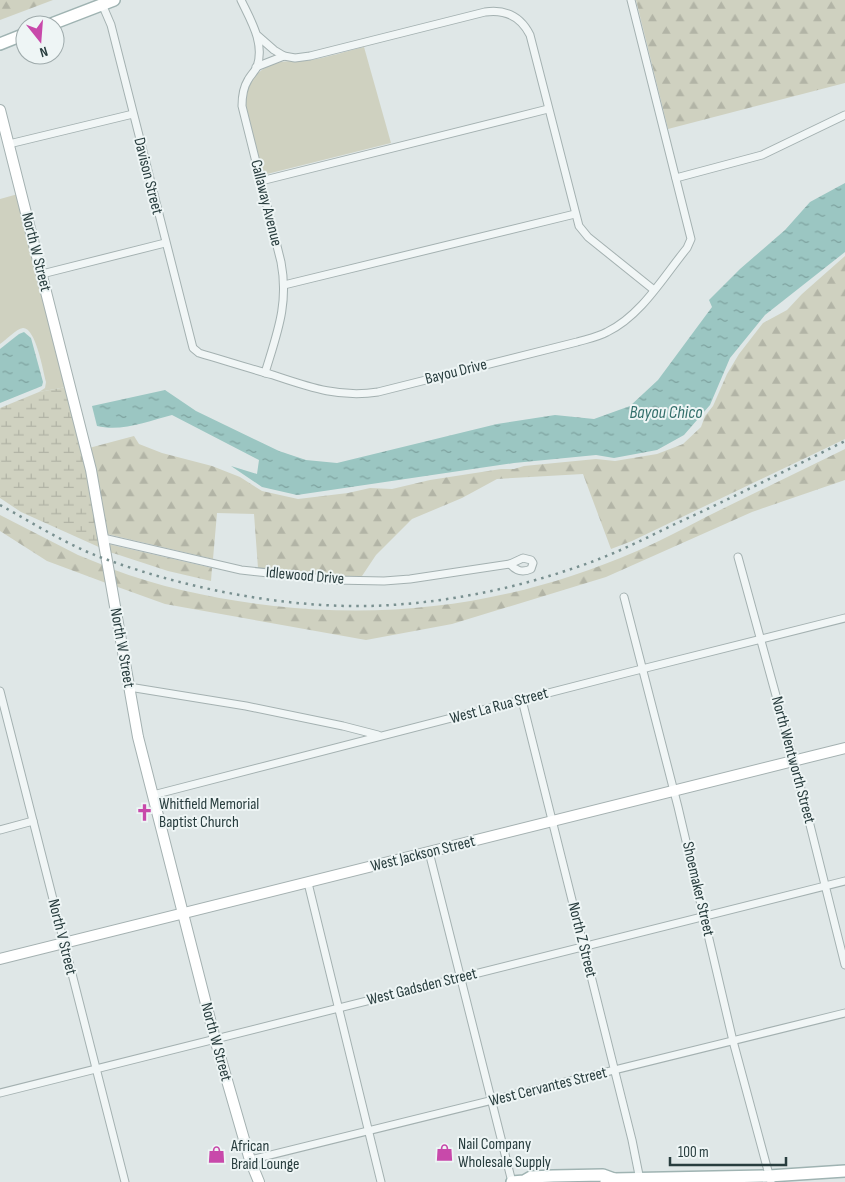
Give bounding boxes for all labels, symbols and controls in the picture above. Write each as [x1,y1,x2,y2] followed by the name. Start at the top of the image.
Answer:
[15,15,65,65] north arrow
[38,43,50,61] text: N
[129,136,167,217] street label: Davison Street
[246,158,286,248] street label: Callaway Avenue
[17,211,55,294] street label: North W Street
[423,355,489,389] street label: Bayou Drive
[629,402,703,423] water label: Bayou Chico
[265,563,345,589] street label: Idlewood Drive
[106,607,138,689] street label: North W Street
[448,684,550,728] street label: West La Rua Street
[767,694,819,826] street label: North Wentworth Street
[159,795,259,832] place label: Whitfield Memorial Baptist Church
[135,803,155,823] church icon: Whitfield Memorial Baptist Church
[369,832,477,876] street label: West Jackson Street
[678,840,718,938] street label: Shoemaker Street
[43,897,81,977] street label: North V Street
[563,900,601,980] street label: North Z Street
[365,964,479,1010] street label: West Gadsden Street
[196,1001,236,1083] street label: North W Street
[487,1063,609,1111] street label: West Cervantes Street
[670,1134,786,1166] scale bar
[458,1135,551,1172] place label: Nail Company Wholesale Supply
[230,1137,299,1174] place label: African Braid Lounge
[434,1143,454,1163] shop icon: Nail Company Wholesale Supply
[678,1143,709,1162] text: 100 m
[207,1145,227,1165] shop icon: African Braid Lounge

